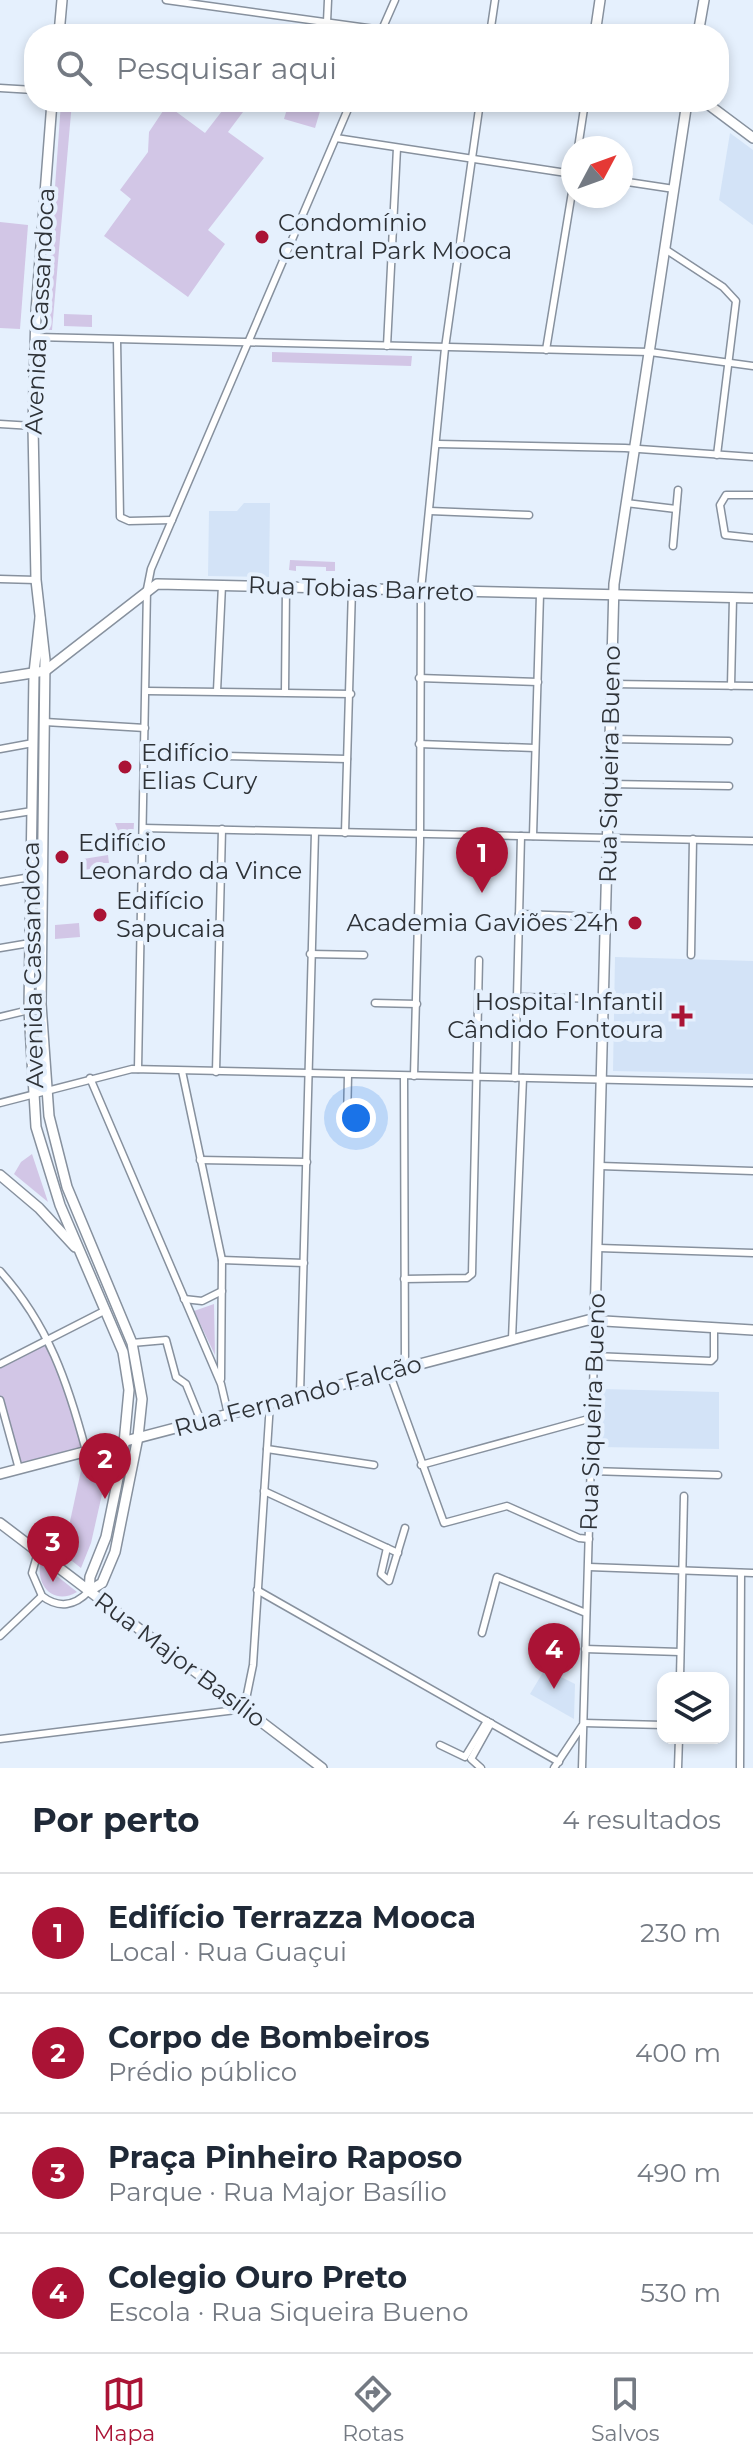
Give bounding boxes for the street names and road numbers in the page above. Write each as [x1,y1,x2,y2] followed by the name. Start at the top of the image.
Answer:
[19,187,60,435] street label: Avenida Cassandoca
[247,570,475,607] street label: Rua Tobias Barreto
[593,645,626,883] street label: Rua Siqueira Bueno
[16,841,49,1089] street label: Avenida Cassandoca
[574,1293,611,1531] street label: Rua Siqueira Bueno
[171,1349,425,1443] street label: Rua Fernando Falcão
[89,1586,272,1733] street label: Rua Major Basílio

